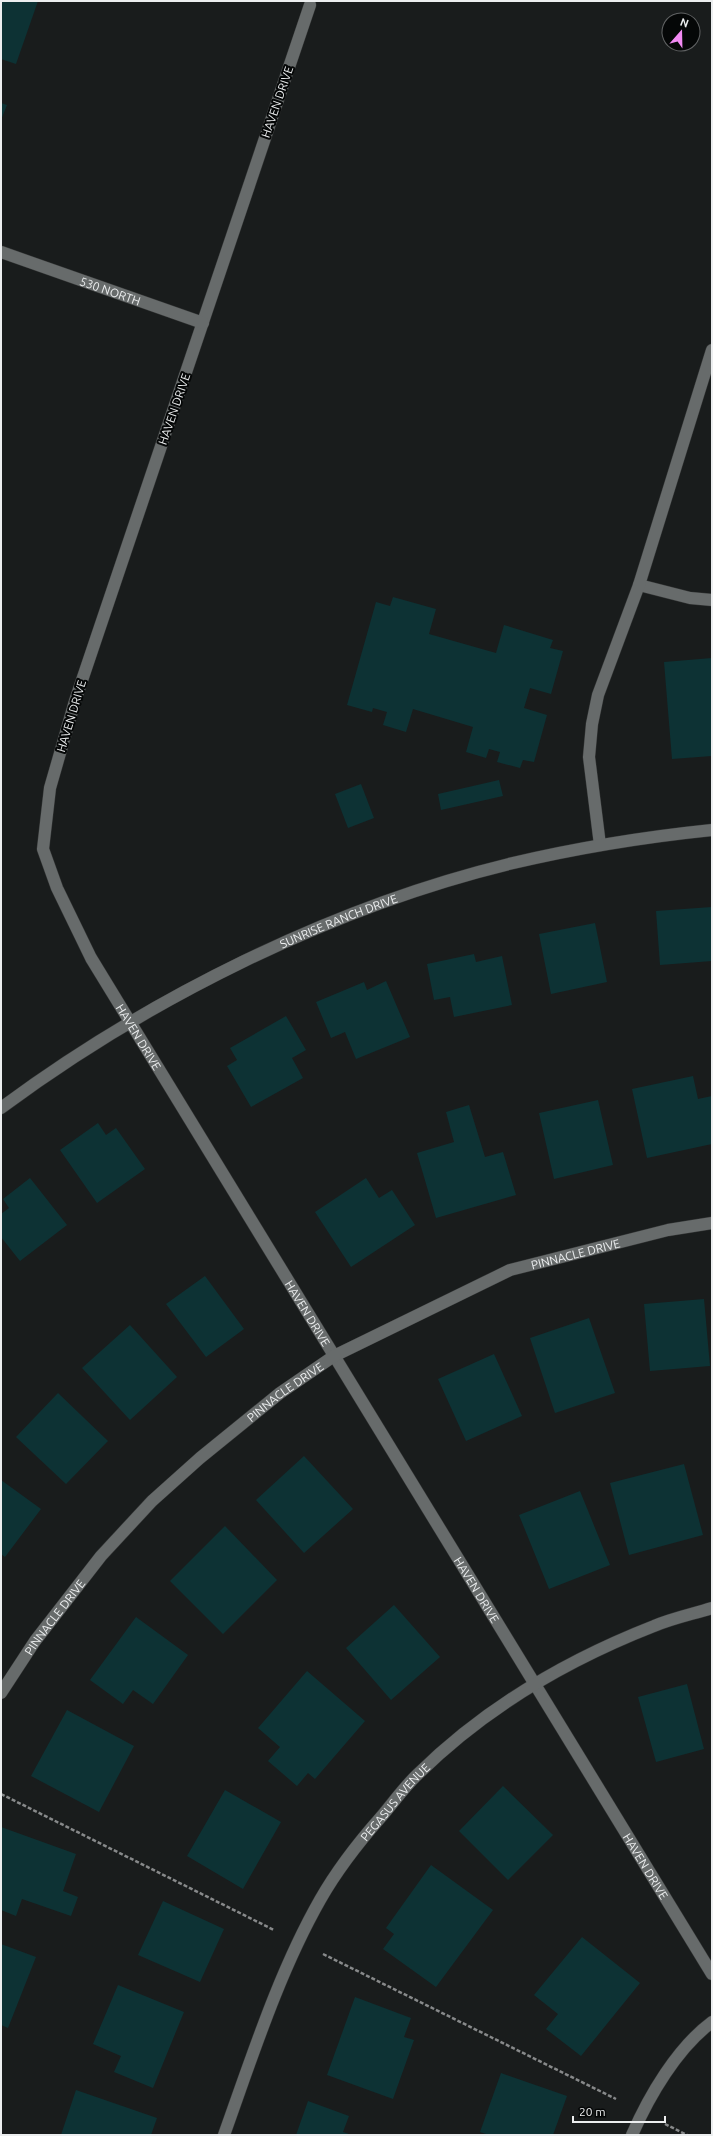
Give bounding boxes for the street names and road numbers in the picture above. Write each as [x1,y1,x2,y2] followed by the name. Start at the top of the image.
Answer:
[259,64,295,139] street label: HAVEN DRIVE
[78,274,143,307] street label: 530 NORTH
[156,371,192,446] street label: HAVEN DRIVE
[54,678,88,754] street label: HAVEN DRIVE
[277,891,399,950] street label: SUNRISE RANCH DRIVE
[114,1001,164,1072] street label: HAVEN DRIVE
[529,1236,622,1271] street label: PINNACLE DRIVE
[283,1278,333,1349] street label: HAVEN DRIVE
[244,1359,326,1424] street label: PINNACLE DRIVE
[452,1554,502,1625] street label: HAVEN DRIVE
[21,1576,87,1657] street label: PINNACLE DRIVE
[357,1760,432,1843] street label: PEGASUS AVENUE
[621,1831,671,1902] street label: HAVEN DRIVE

